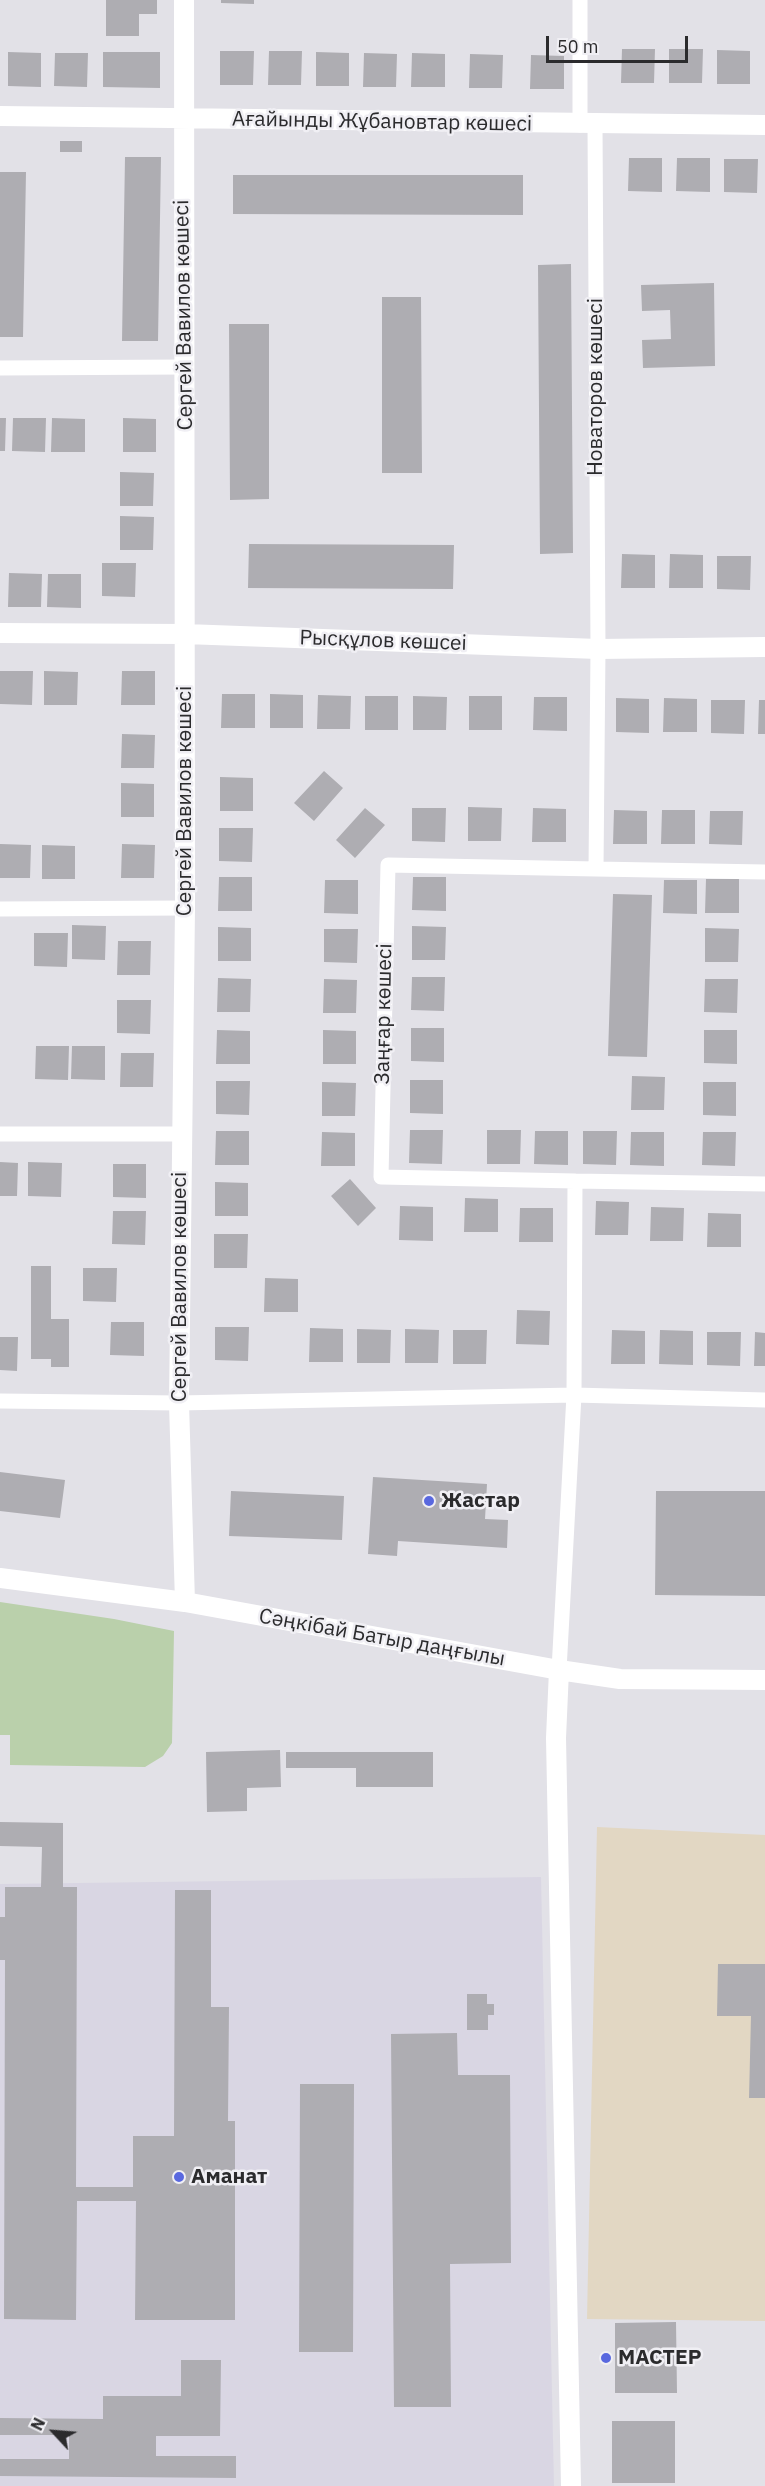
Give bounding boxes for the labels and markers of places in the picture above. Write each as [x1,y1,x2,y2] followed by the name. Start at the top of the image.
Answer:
[441,1488,520,1514] place label: Жастар
[422,1494,436,1508] marker: Жастар
[191,2164,267,2190] place label: Аманат
[172,2170,186,2184] marker: Аманат
[618,2345,701,2371] place label: МАСТЕР
[599,2351,613,2365] marker: МАСТЕР

